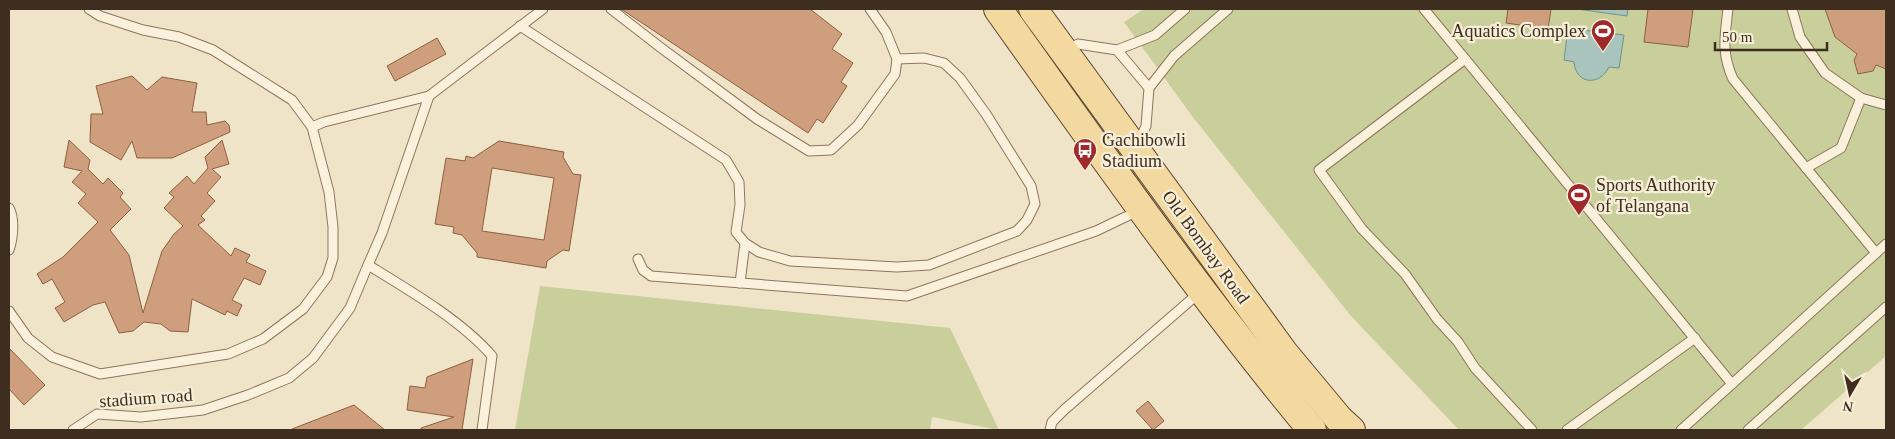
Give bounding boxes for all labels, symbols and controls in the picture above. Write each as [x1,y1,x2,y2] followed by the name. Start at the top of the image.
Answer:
[1590,18,1616,52] sports icon: Aquatics Complex
[1715,20,1828,52] scale bar
[1452,21,1586,41] place label: Aquatics Complex
[1722,29,1753,45] text: 50 m
[1102,130,1186,171] place label: Gachibowli Stadium
[1072,137,1098,171] bus stop icon: Gachibowli Stadium
[1596,175,1716,216] place label: Sports Authority of Telangana
[1566,182,1592,216] sports icon: Sports Authority of Telangana
[1158,187,1254,307] street label: Old Bombay Road
[1825,369,1875,419] north arrow
[99,385,193,411] street label: stadium road
[1842,398,1854,415] text: N

